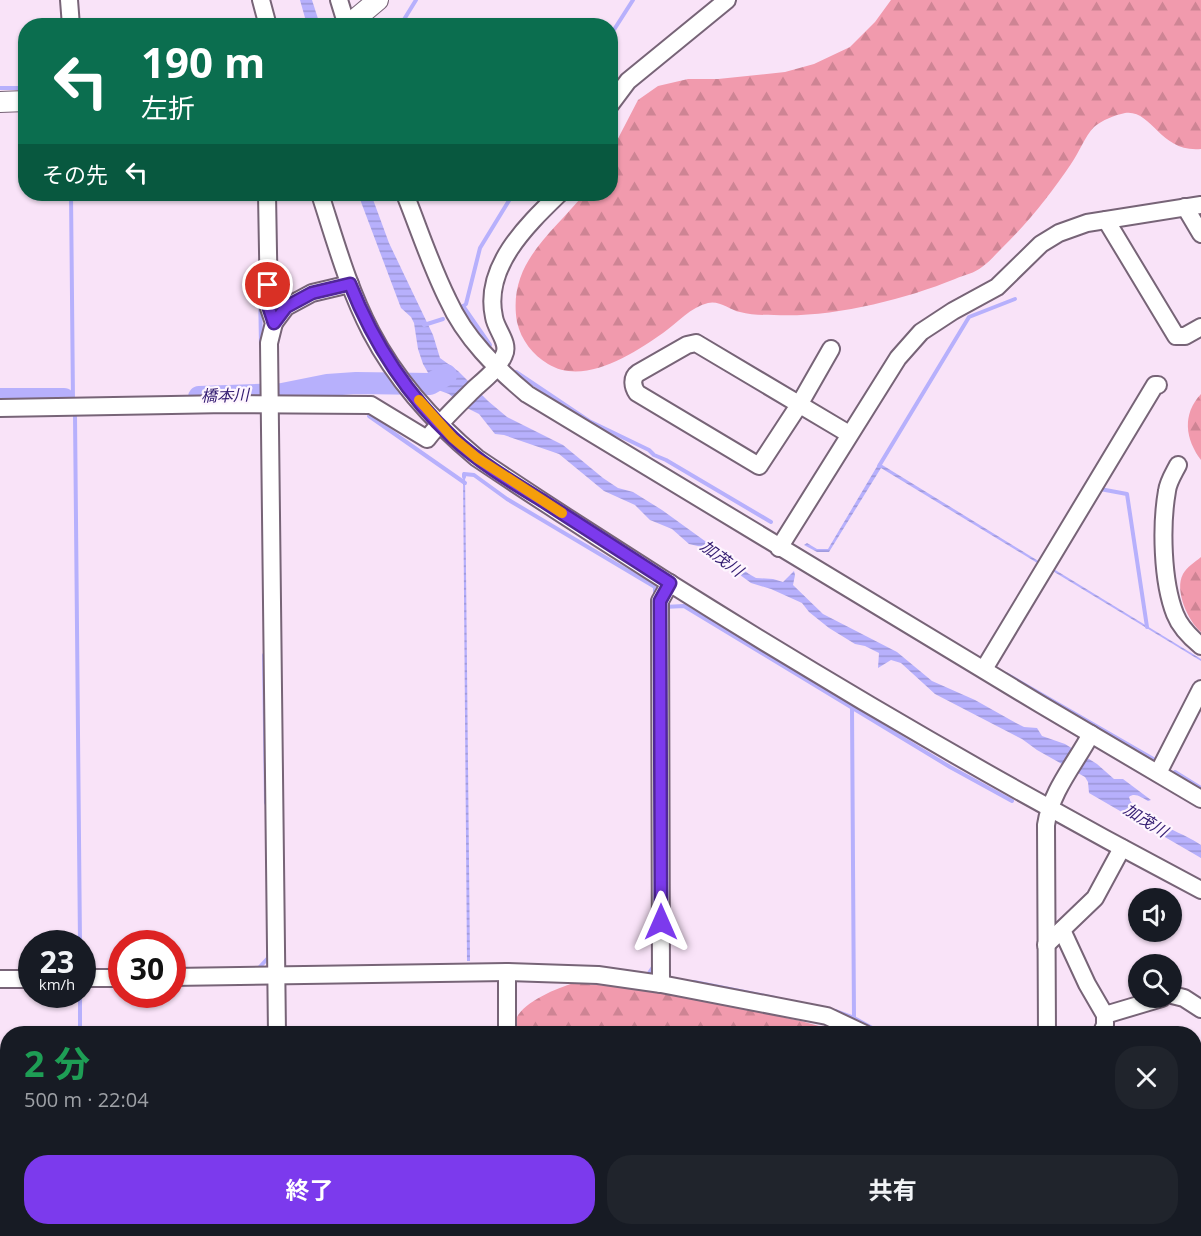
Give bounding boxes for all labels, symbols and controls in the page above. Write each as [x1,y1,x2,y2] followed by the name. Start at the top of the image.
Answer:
[141,33,265,90] text: 190 m
[42,42,120,120] icon: left
[141,89,195,126] text: 左折
[120,156,153,189] icon: left
[42,159,108,189] text: その先
[242,259,293,310] pin
[251,268,284,301] icon: arrive
[201,384,251,406] water label: 橋本川
[696,535,749,582] water label: 加茂川
[1120,798,1174,843] water label: 加茂川
[1128,888,1182,1008] map controls
[1128,888,1182,942] button: sound
[629,890,693,954] position arrow
[108,930,186,1008] speed limit sign: 30
[40,941,74,982] text: 23
[1128,954,1182,1008] button: search
[39,974,75,994] text: km/h
[24,1039,90,1088] text: 2 分
[1115,1046,1178,1109] button: close
[24,1086,149,1113] text: 500 m · 22:04
[24,1155,595,1224] button: 終了
[607,1155,1178,1224] button: 共有

